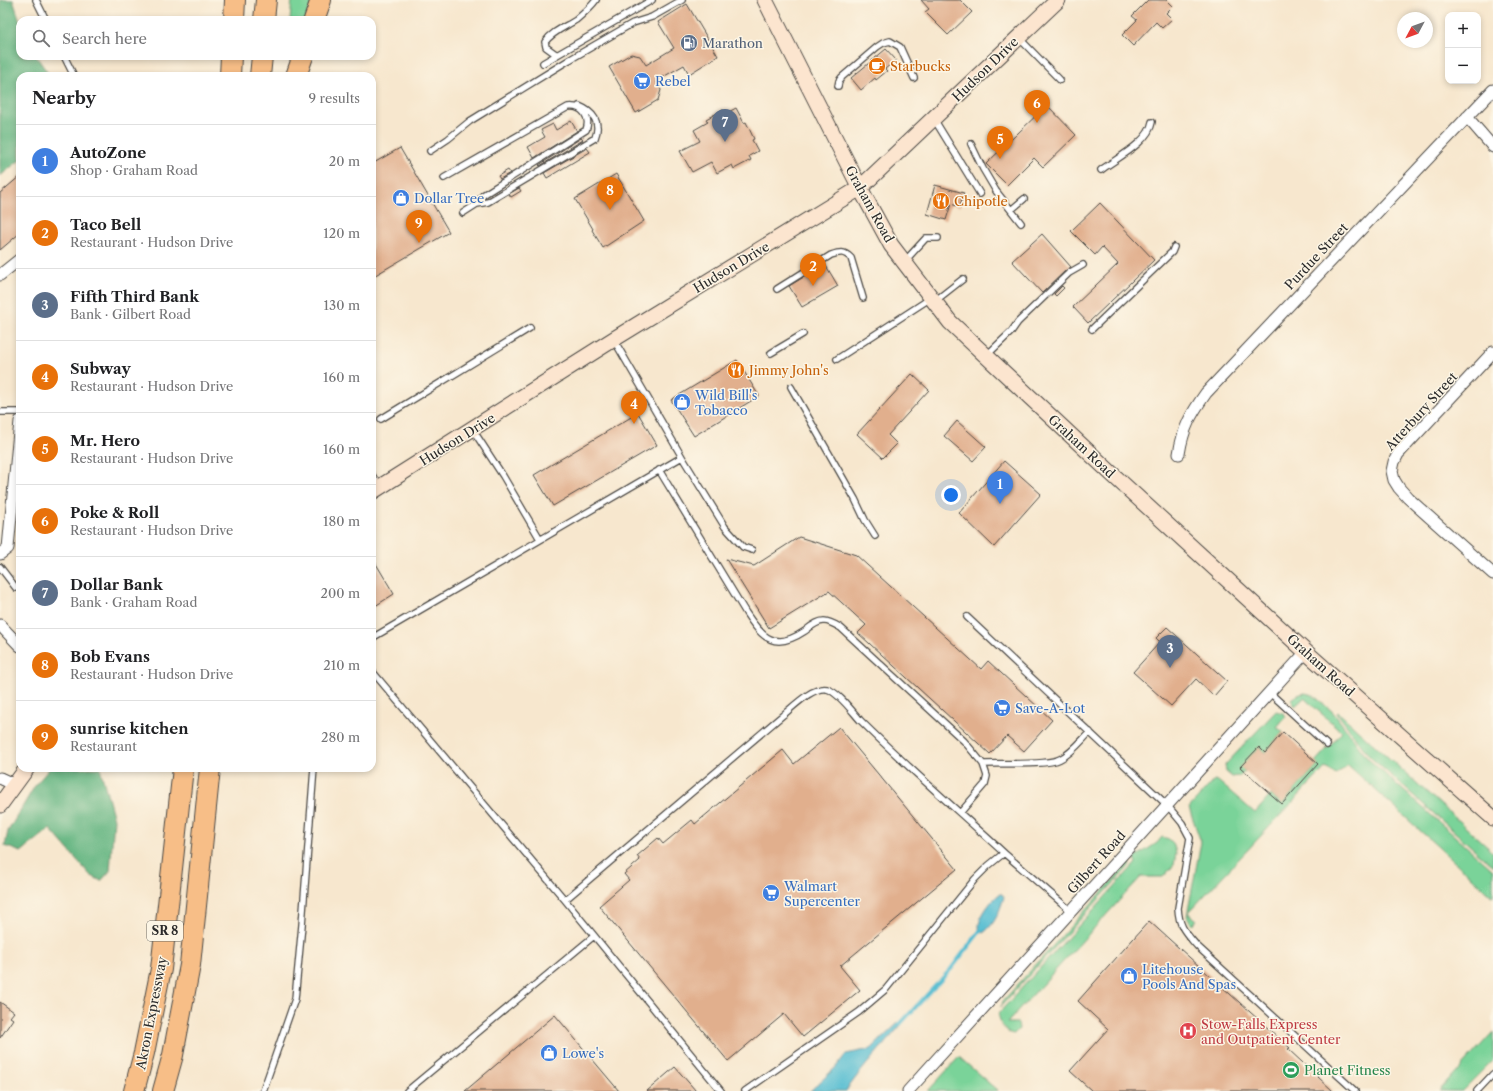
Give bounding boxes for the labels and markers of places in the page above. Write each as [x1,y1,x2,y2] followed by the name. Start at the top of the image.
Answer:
[679,33,699,53] fuel station icon: Marathon
[702,35,763,51] place label: Marathon
[867,56,887,76] cafe icon: Starbucks
[890,58,951,74] place label: Starbucks
[632,71,652,91] supermarket icon: Rebel
[655,73,691,89] place label: Rebel
[1024,90,1050,123] pin: 6
[712,109,738,142] pin: 7
[987,126,1013,159] pin: 5
[597,177,623,210] pin: 8
[391,188,411,208] shop icon: Dollar Tree
[414,190,484,206] place label: Dollar Tree
[931,191,951,211] restaurant icon: Chipotle
[954,193,1008,209] place label: Chipotle
[406,210,432,243] pin: 9
[800,253,826,286] pin: 2
[726,360,746,380] restaurant icon: Jimmy John's
[747,362,829,378] place label: Jimmy John's
[694,387,758,418] place label: Wild Bill's Tobacco
[621,391,647,424] pin: 4
[672,392,692,412] shop icon: Wild Bill's Tobacco
[987,471,1013,504] pin: 1
[1157,635,1183,668] pin: 3
[992,698,1012,718] supermarket icon: Save-A-Lot
[1015,700,1086,716] place label: Save-A-Lot
[783,878,861,909] place label: Walmart Supercenter
[761,883,781,903] supermarket icon: Walmart Supercenter
[1142,961,1236,992] place label: Litehouse Pools And Spas
[1119,966,1139,986] shop icon: Litehouse Pools And Spas
[1201,1016,1341,1047] place label: Stow-Falls Express and Outpatient Center
[1178,1021,1198,1041] hospital icon: Stow-Falls Express and Outpatient Center
[539,1043,559,1063] shop icon: Lowe's
[562,1045,604,1061] place label: Lowe's
[1281,1060,1301,1080] sports icon: Planet Fitness
[1304,1062,1391,1078] place label: Planet Fitness

